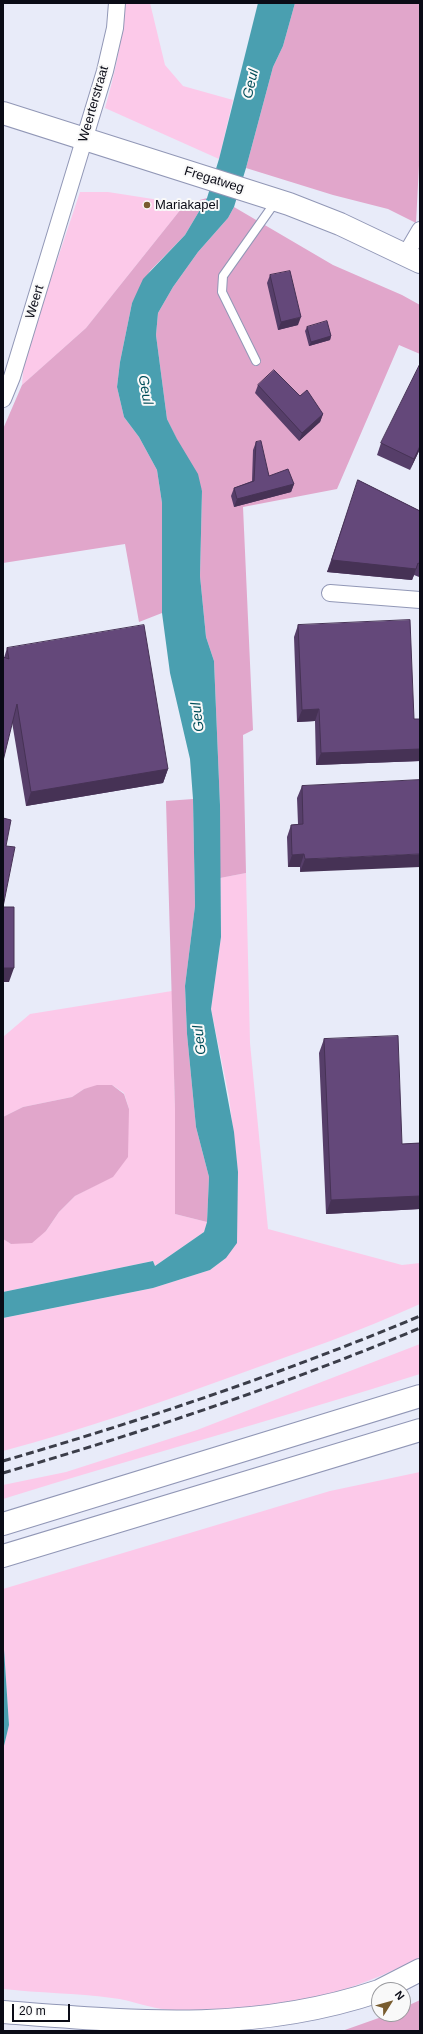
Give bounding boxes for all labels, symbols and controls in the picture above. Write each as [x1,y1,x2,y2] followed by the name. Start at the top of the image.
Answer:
[76,64,112,144] street label: Weerterstraat
[239,68,263,100] water label: Geul
[182,164,246,196] street label: Fregatweg
[155,197,219,213] place label: Mariakapel
[142,200,152,210] marker: Mariakapel
[23,283,47,321] street label: Weert
[134,374,156,406] water label: Geul
[188,701,208,733] water label: Geul
[190,1024,210,1056] water label: Geul
[371,1982,411,2022] north arrow
[393,1989,407,2002] text: N
[14,1996,72,2022] scale bar
[19,2004,46,2018] text: 20 m

